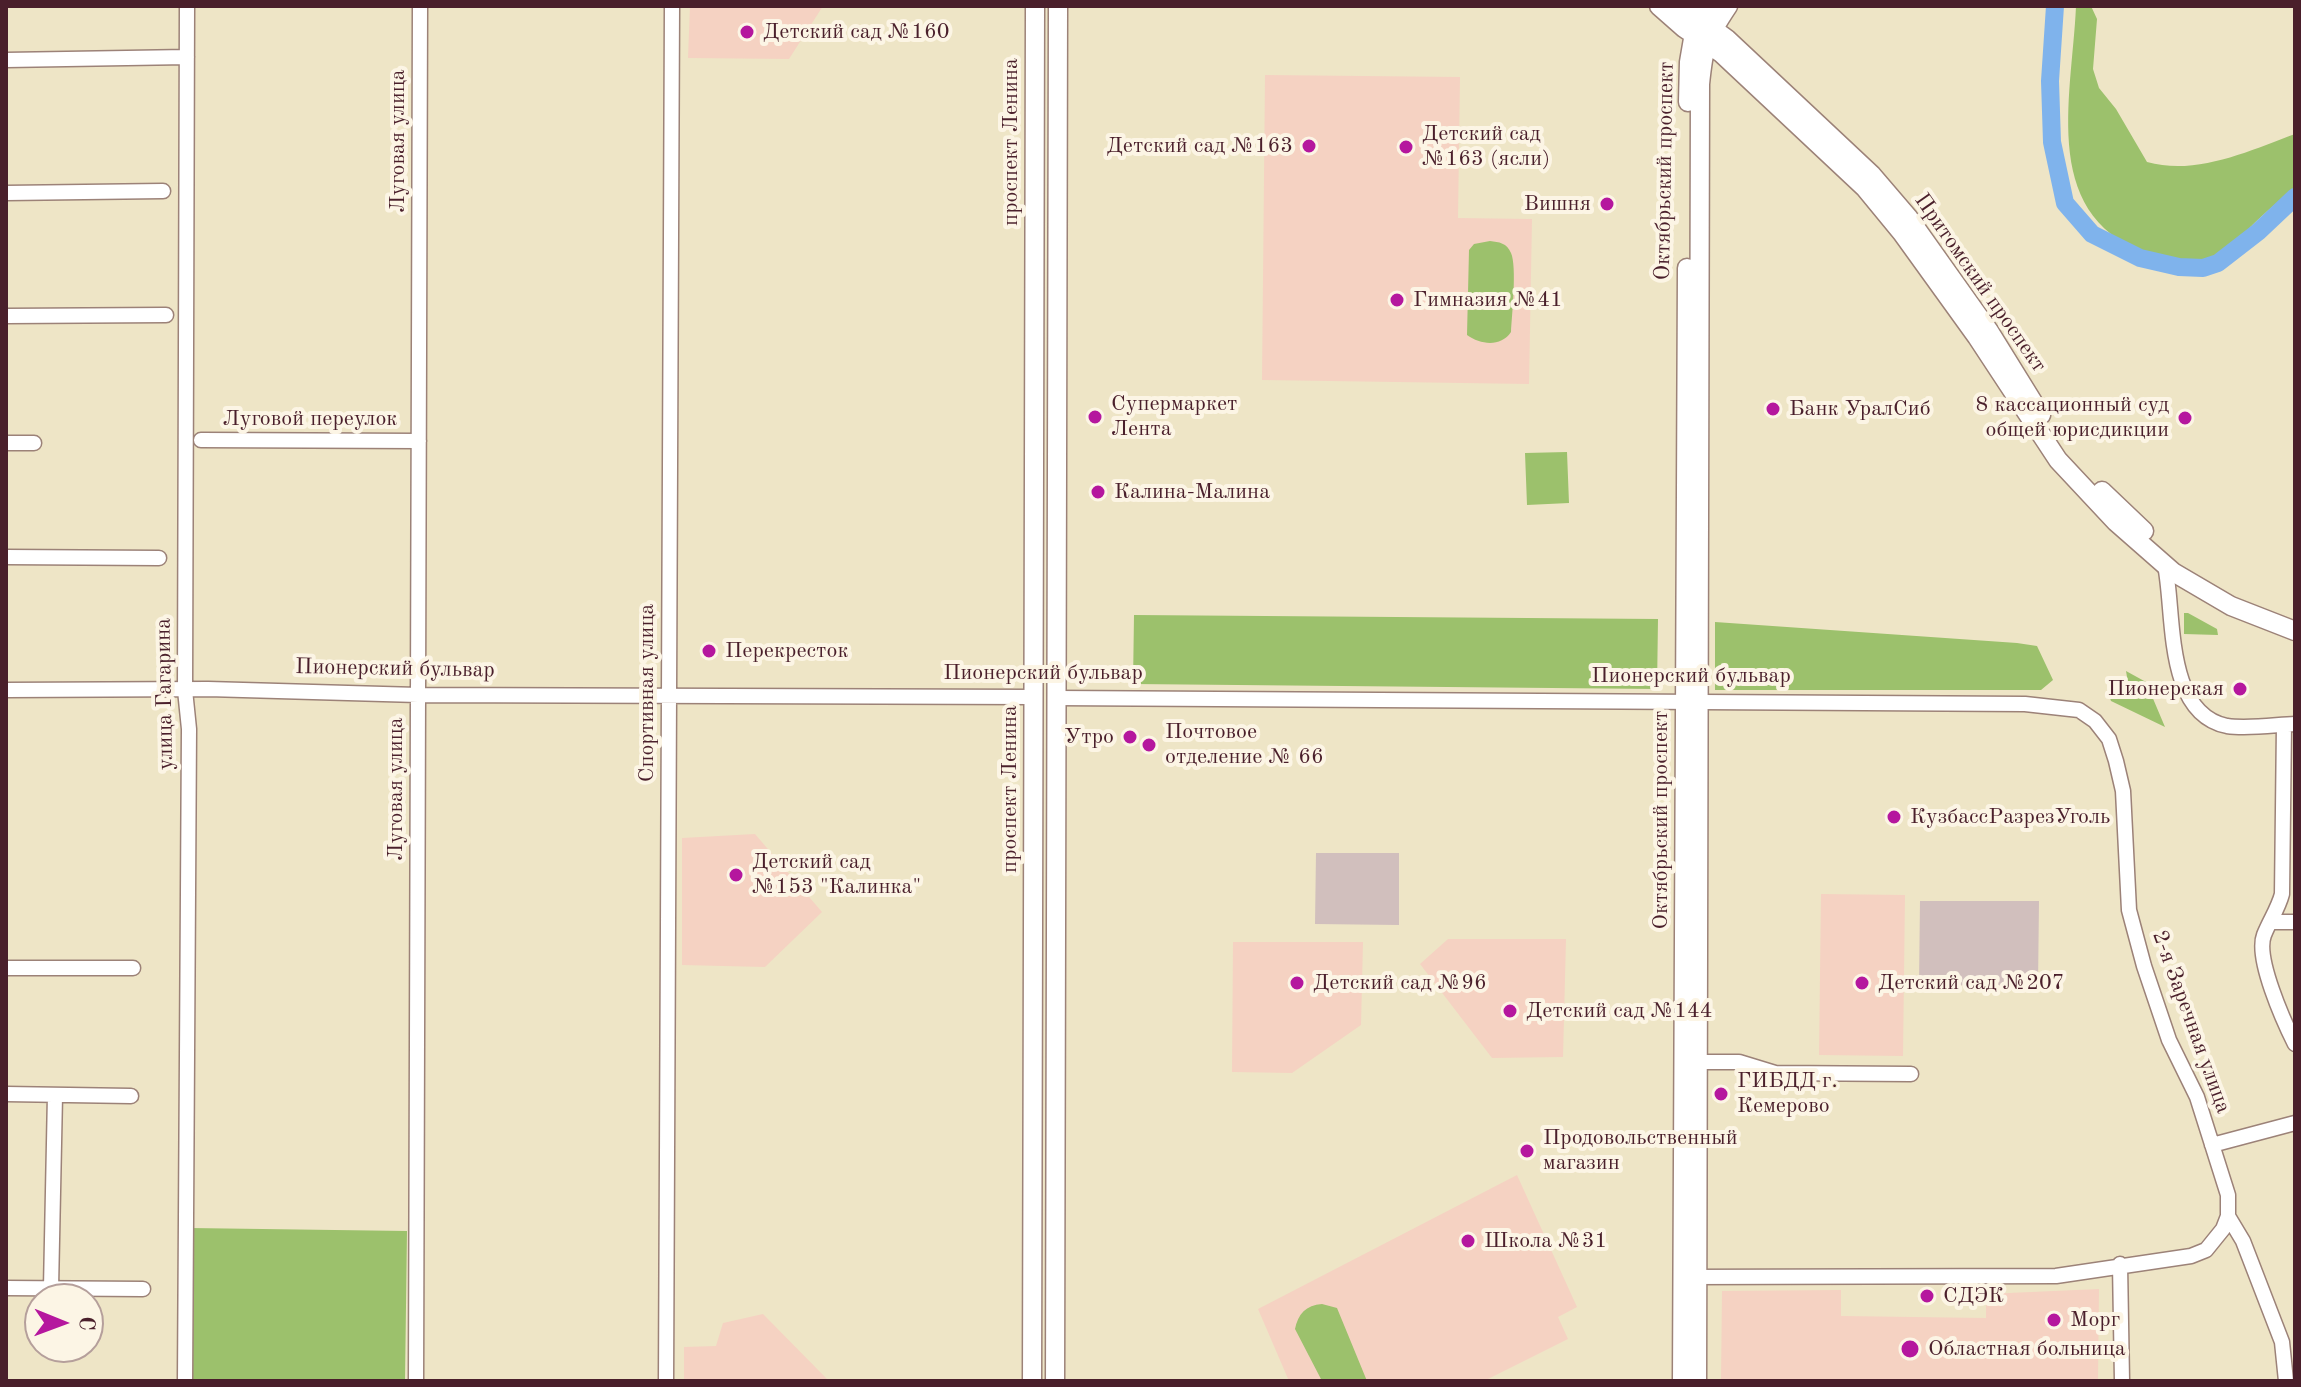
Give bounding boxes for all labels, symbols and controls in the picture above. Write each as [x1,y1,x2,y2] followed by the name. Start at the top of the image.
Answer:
[763,19,949,45] place label: Детский сад №160
[738,23,756,41] marker: Детский сад №160
[998,58,1024,226] street label: проспект Ленина
[1650,61,1680,281] street label: Октябрьский проспект
[385,69,411,213] street label: Луговая улица
[1422,121,1550,172] place label: Детский сад №163 (ясли)
[1107,133,1293,159] place label: Детский сад №163
[1300,137,1318,155] marker: Детский сад №163
[1397,138,1415,156] marker: Детский сад №163 (ясли)
[1908,188,2052,378] street label: Притомский проспект
[1524,191,1591,217] place label: Вишня
[1598,195,1616,213] marker: Вишня
[1413,287,1563,313] place label: Гимназия №41
[1388,291,1406,309] marker: Гимназия №41
[1111,391,1237,442] place label: Супермаркет Лента
[1976,392,2169,444] place label: 8 кассационный суд общей юрисдикции
[1789,396,1931,422] place label: Банк УралСиб
[1764,400,1782,418] marker: Банк УралСиб
[223,406,397,432] street label: Луговой переулок
[1086,408,1104,426] marker: Супермаркет Лента
[2176,409,2194,427] marker: 8 кассационный суд общей юрисдикции
[1114,479,1270,505] place label: Калина-Малина
[1089,483,1107,501] marker: Калина-Малина
[634,604,660,782] street label: Спортивная улица
[150,618,180,770] street label: улица Гагарина
[725,638,848,664] place label: Перекресток
[700,642,718,660] marker: Перекресток
[295,654,495,684] street label: Пионерский бульвар
[943,660,1143,686] street label: Пионерский бульвар
[1591,663,1791,689] street label: Пионерский бульвар
[2107,676,2224,702] place label: Пионерская
[2231,680,2249,698] marker: Пионерская
[997,705,1023,873] street label: проспект Ленина
[1648,711,1674,929] street label: Октябрьский проспект
[383,717,409,861] street label: Луговая улица
[1165,719,1324,770] place label: Почтовое отделение № 66
[1064,724,1114,750] place label: Утро
[1121,728,1139,746] marker: Утро
[1140,736,1158,754] marker: Почтовое отделение № 66
[1910,804,2110,830] place label: КузбассРазрезУголь
[1885,808,1903,826] marker: КузбассРазрезУголь
[752,849,921,900] place label: Детский сад №153 "Калинка"
[727,866,745,884] marker: Детский сад №153 "Калинка"
[2146,927,2236,1117] street label: 2-я Заречная улица
[1313,970,1487,996] place label: Детский сад №96
[1878,970,2064,996] place label: Детский сад №207
[1288,974,1306,992] marker: Детский сад №96
[1853,974,1871,992] marker: Детский сад №207
[1526,998,1712,1024] place label: Детский сад №144
[1501,1002,1519,1020] marker: Детский сад №144
[1737,1068,1838,1120] place label: ГИБДД г. Кемерово
[1712,1085,1730,1103] marker: ГИБДД г. Кемерово
[1543,1125,1738,1176] place label: Продовольственный магазин
[1518,1142,1536,1160] marker: Продовольственный магазин
[1484,1228,1607,1254] place label: Школа №31
[1459,1232,1477,1250] marker: Школа №31
[24,1283,104,1363] north arrow
[1943,1283,2004,1309] place label: СДЭК
[1918,1287,1936,1305] marker: СДЭК
[2070,1307,2120,1333] place label: Морг
[2045,1311,2063,1329] marker: Морг
[75,1316,97,1331] text: С
[1928,1336,2126,1362] place label: Областная больница
[1899,1338,1921,1360] marker: Областная больница

